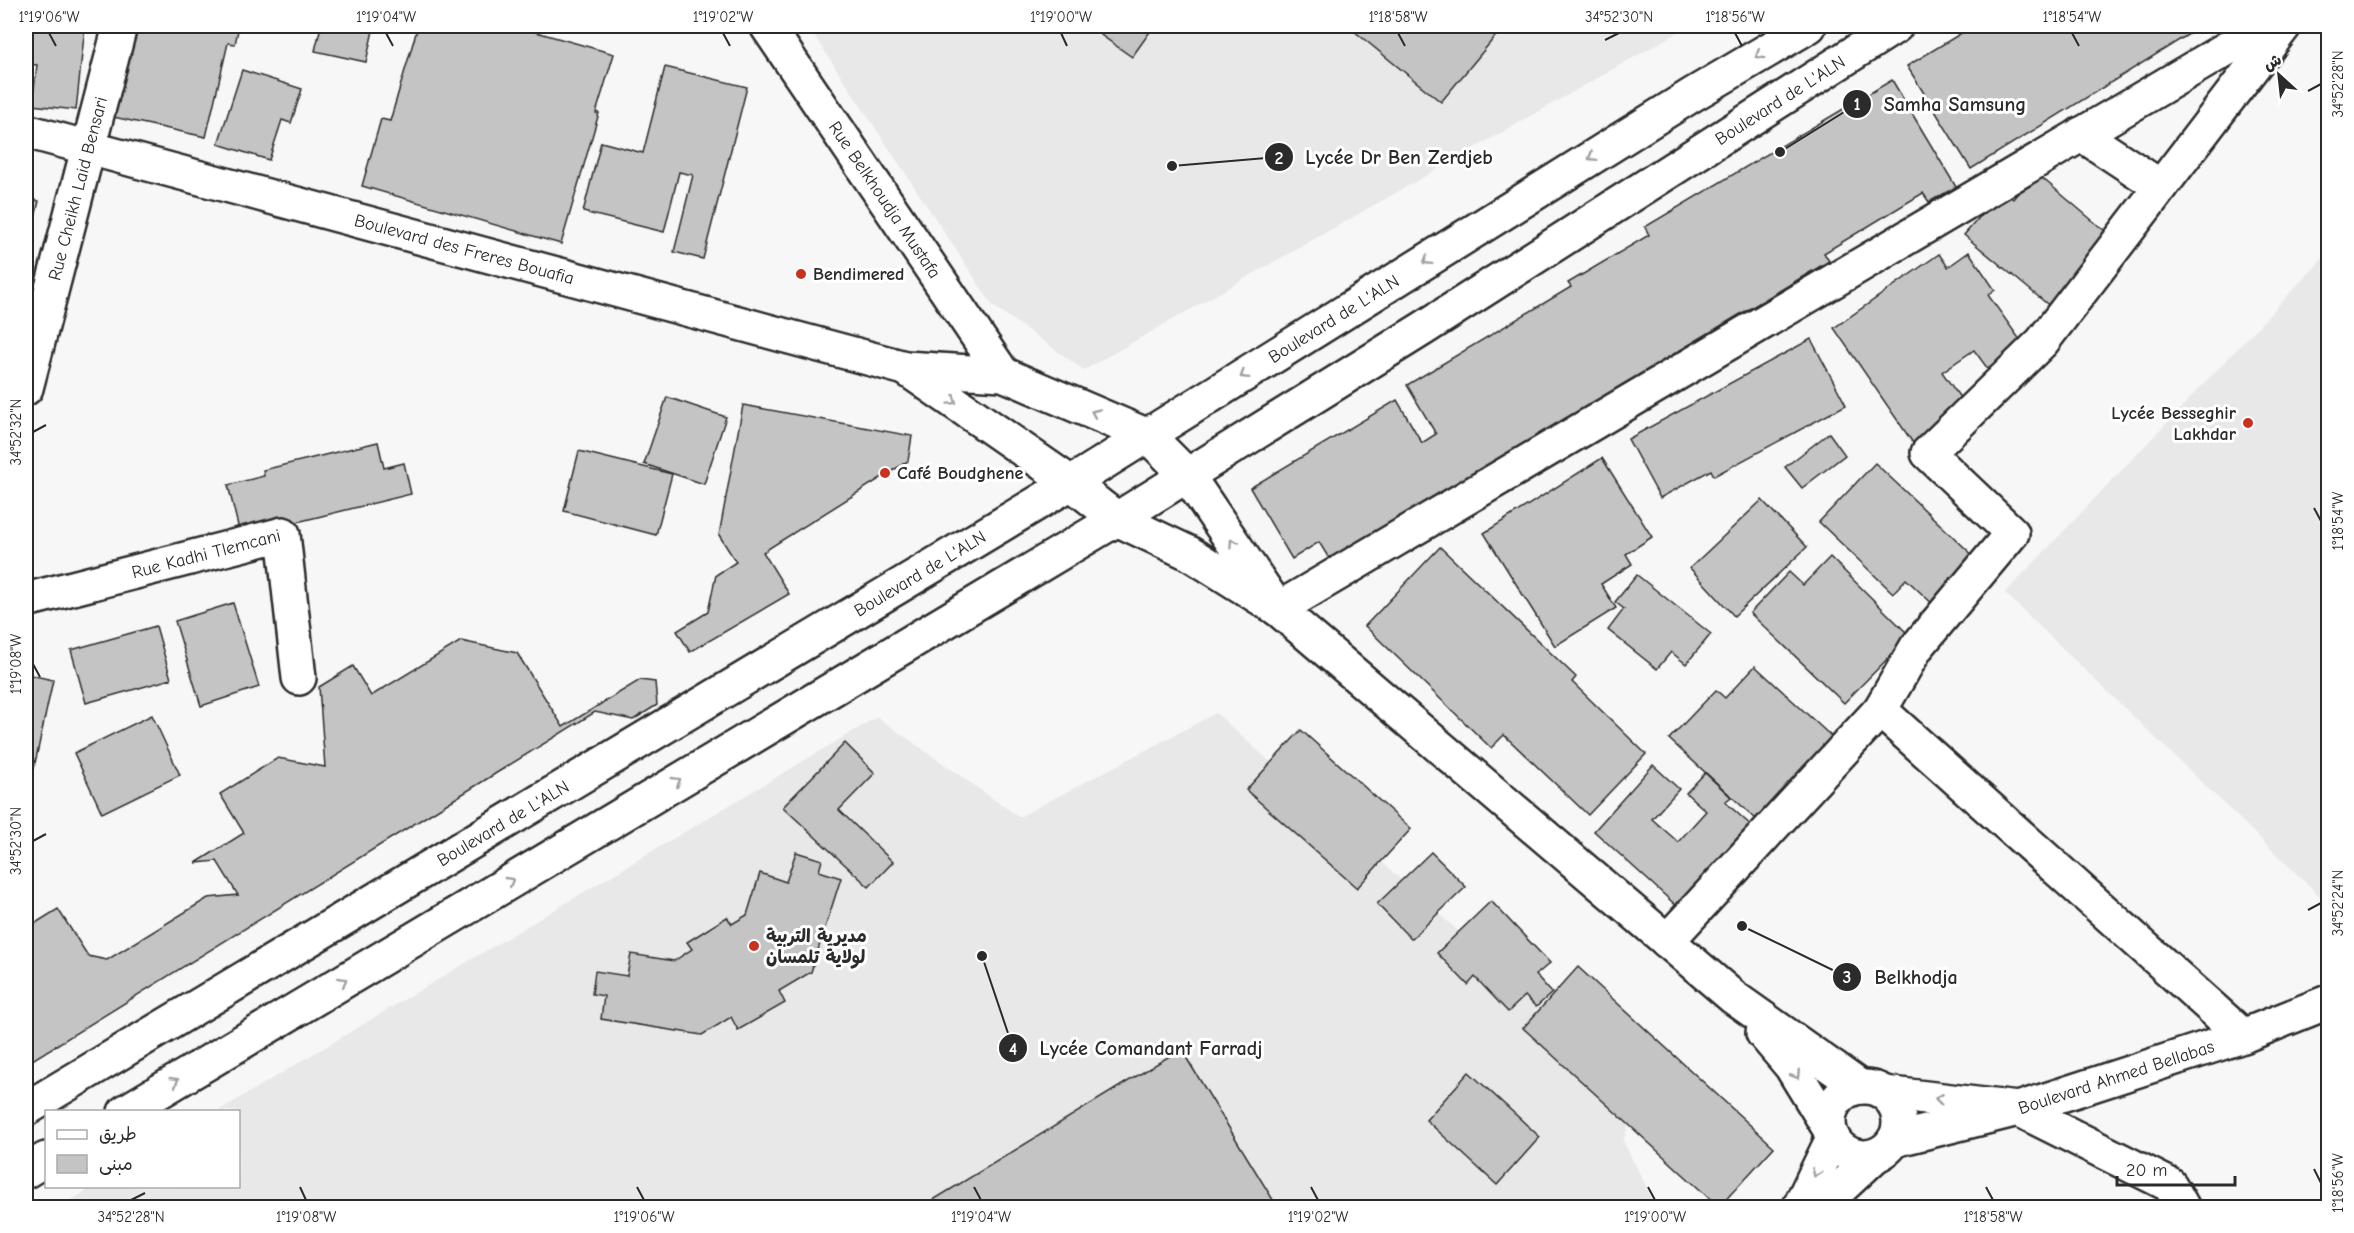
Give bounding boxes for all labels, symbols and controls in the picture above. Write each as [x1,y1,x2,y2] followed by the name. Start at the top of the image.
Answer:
[19,8,79,26] text: 1°19'06"W
[356,8,416,26] text: 1°19'04"W
[693,8,753,26] text: 1°19'02"W
[1030,8,1092,26] text: 1°19'00"W
[1368,8,1428,26] text: 1°18'58"W
[1585,8,1653,26] text: 34°52'30"N
[1705,8,1765,26] text: 1°18'56"W
[2043,8,2101,26] text: 1°18'54"W
[2249,45,2309,105] north arrow
[1755,48,1765,60] one-way arrow
[2329,50,2347,118] text: 34°52'28"N
[1712,51,1849,150] street label: Boulevard de L'ALN
[2261,51,2285,75] text: ش
[1842,85,2039,123] callout: Samha Samsung
[1884,93,2026,116] text: Samha Samsung
[1853,94,1861,115] text: 1
[44,95,112,283] street label: Rue Cheikh Laid Bensari
[824,118,945,283] street label: Rue Belkhoudja Mustafa
[1264,138,1505,176] callout: Lycée Dr Ben Zerdjeb
[1305,146,1493,169] text: Lycée Dr Ben Zerdjeb
[1275,148,1284,169] text: 2
[1588,150,1599,161] one-way arrow
[352,210,576,289] street label: Boulevard des Freres Bouafia
[1423,253,1433,265] one-way arrow
[813,264,905,285] place label: Bendimered
[794,267,808,281] marker: Bendimered
[1265,271,1403,368] street label: Boulevard de L'ALN
[1240,368,1250,380] one-way arrow
[946,394,957,405] one-way arrow
[7,399,25,465] text: 34°52'32"N
[2111,403,2237,445] place label: Lycée Besseghir Lakhdar
[1091,408,1102,420] one-way arrow
[2241,416,2255,430] marker: Lycée Besseghir Lakhdar
[897,463,1023,484] place label: Café Boudghene
[878,466,892,480] marker: Café Boudghene
[2329,492,2347,550] text: 1°18'54"W
[130,525,283,583] street label: Rue Kadhi Tlemcani
[850,526,990,621] street label: Boulevard de L'ALN
[1229,539,1240,550] one-way arrow
[7,634,25,694] text: 1°19'08"W
[433,776,573,871] street label: Boulevard de L'ALN
[671,777,681,789] one-way arrow
[7,807,25,875] text: 34°52'30"N
[2329,870,2347,936] text: 34°52'24"N
[504,877,514,889] one-way arrow
[766,926,867,969] place label: مديرية التربية لولاية تلمسان
[747,939,761,953] marker: مديرية التربية لولاية تلمسان
[1832,958,1970,996] callout: Belkhodja
[1874,966,1958,989] text: Belkhodja
[1843,967,1851,988] text: 3
[337,977,347,989] one-way arrow
[998,1029,1275,1067] callout: Lycée Comandant Farradj
[2016,1036,2217,1119] street label: Boulevard Ahmed Bellabas
[1040,1037,1262,1060] text: Lycée Comandant Farradj
[1009,1039,1017,1060] text: 4
[1789,1069,1801,1079] one-way arrow
[169,1077,179,1089] one-way arrow
[1935,1094,1944,1106] one-way arrow
[45,1110,240,1188] legend
[99,1124,137,1145] text: طريق
[2117,1149,2236,1187] scale bar
[2329,1153,2347,1213] text: 1°18'56"W
[99,1154,133,1175] text: مبنى
[2126,1160,2167,1181] text: 20 m
[1812,1166,1824,1177] one-way arrow
[97,1208,165,1226] text: 34°52'28"N
[276,1208,336,1226] text: 1°19'08"W
[614,1208,674,1226] text: 1°19'06"W
[951,1208,1011,1226] text: 1°19'04"W
[1288,1208,1348,1226] text: 1°19'02"W
[1624,1208,1686,1226] text: 1°19'00"W
[1963,1208,2023,1226] text: 1°18'58"W

